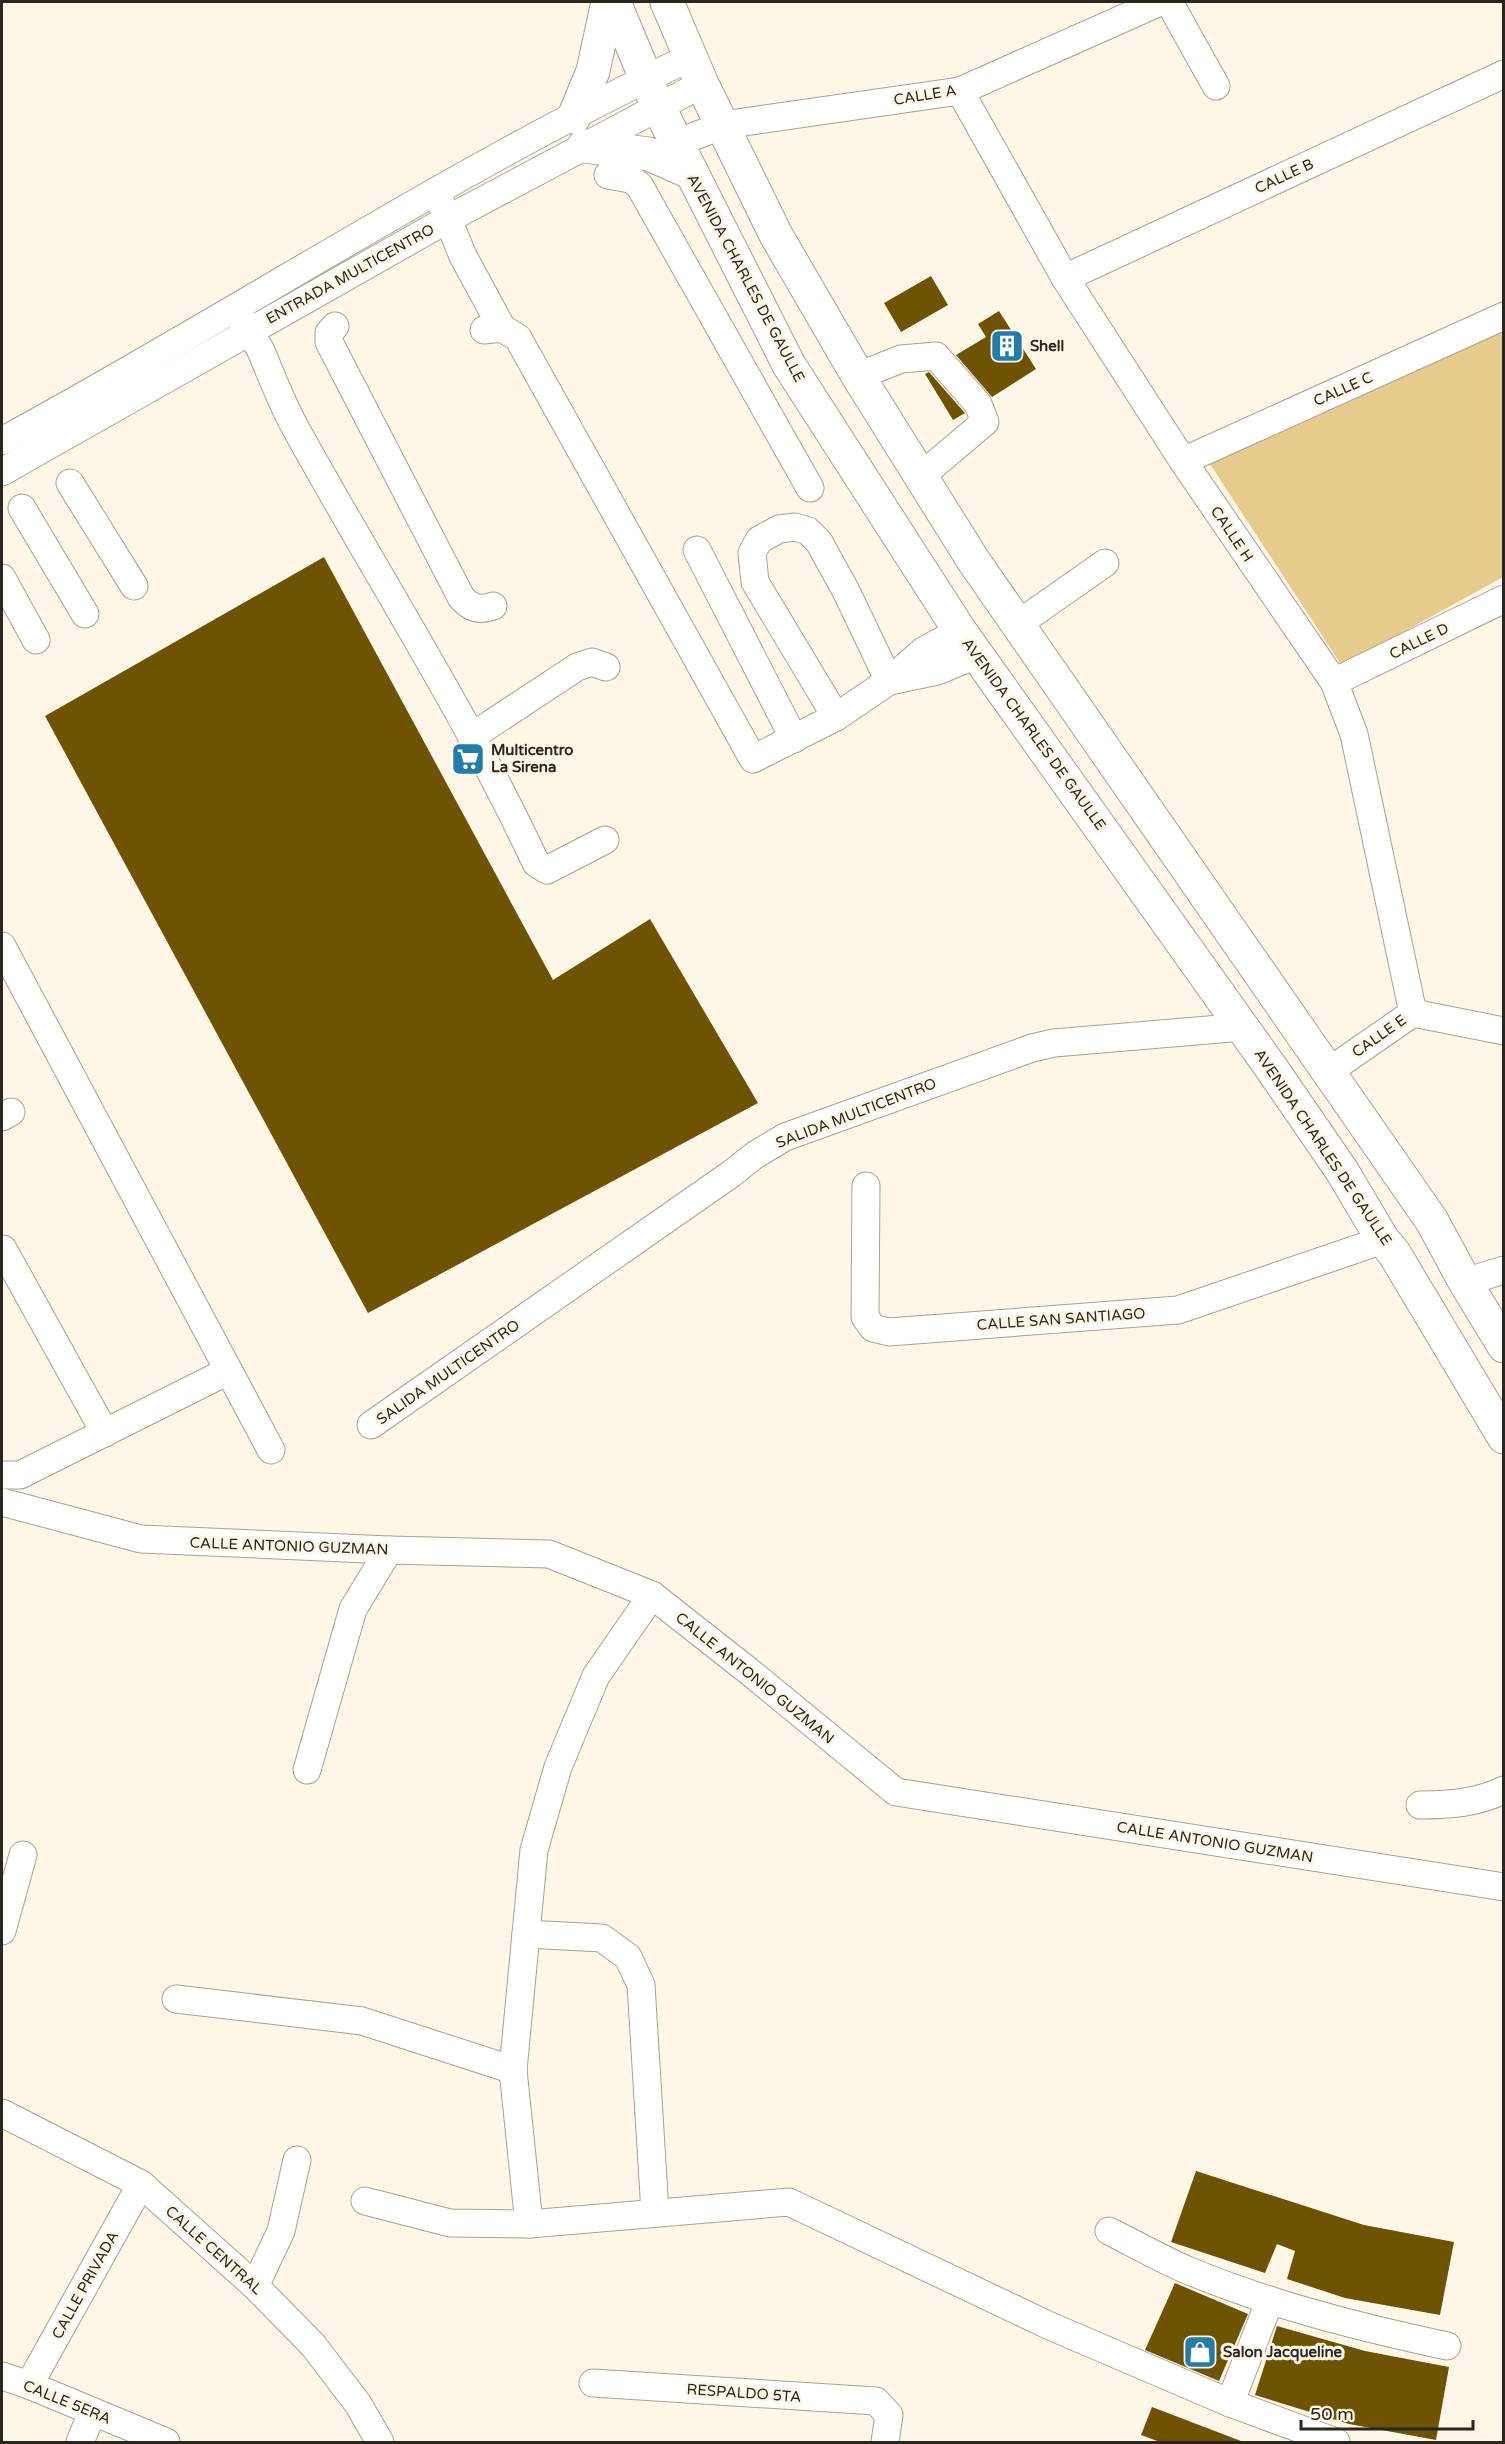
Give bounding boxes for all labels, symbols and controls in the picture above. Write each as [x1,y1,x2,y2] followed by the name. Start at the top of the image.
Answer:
[892,81,958,109] street label: CALLE A
[1252,155,1316,197] street label: CALLE B
[683,171,809,385] street label: AVENIDA CHARLES DE GAULLE
[263,220,437,328] street label: ENTRADA MULTICENTRO
[989,328,1025,364] building icon: Shell
[1030,337,1064,355] place label: Shell
[1311,368,1375,410] street label: CALLE C
[1207,503,1257,565] street label: CALLE H
[1386,619,1452,663] street label: CALLE D
[958,634,1110,834] street label: AVENIDA CHARLES DE GAULLE
[450,741,486,777] supermarket icon: Multicentro La Sirena
[491,741,573,776] place label: Multicentro La Sirena
[1348,1011,1410,1061] street label: CALLE E
[1250,1045,1396,1249] street label: AVENIDA CHARLES DE GAULLE
[773,1074,939,1152] street label: SALIDA MULTICENTRO
[976,1304,1146,1334] street label: CALLE SAN SANTIAGO
[373,1316,523,1428] street label: SALIDA MULTICENTRO
[189,1534,389,1558] street label: CALLE ANTONIO GUZMAN
[672,1608,838,1748] street label: CALLE ANTONIO GUZMAN
[1115,1818,1315,1866] street label: CALLE ANTONIO GUZMAN
[162,2202,266,2298] street label: CALLE CENTRAL
[48,2228,122,2342] street label: CALLE PRIVADA
[1182,2334,1218,2370] shop icon: Salon Jacqueline
[1223,2343,1343,2362] place label: Salon Jacqueline
[20,2376,114,2428] street label: CALLE 5ERA
[686,2380,802,2406] street label: RESPALDO 5TA
[1301,2393,1474,2431] scale bar
[1310,2403,1354,2425] text: 50 m

